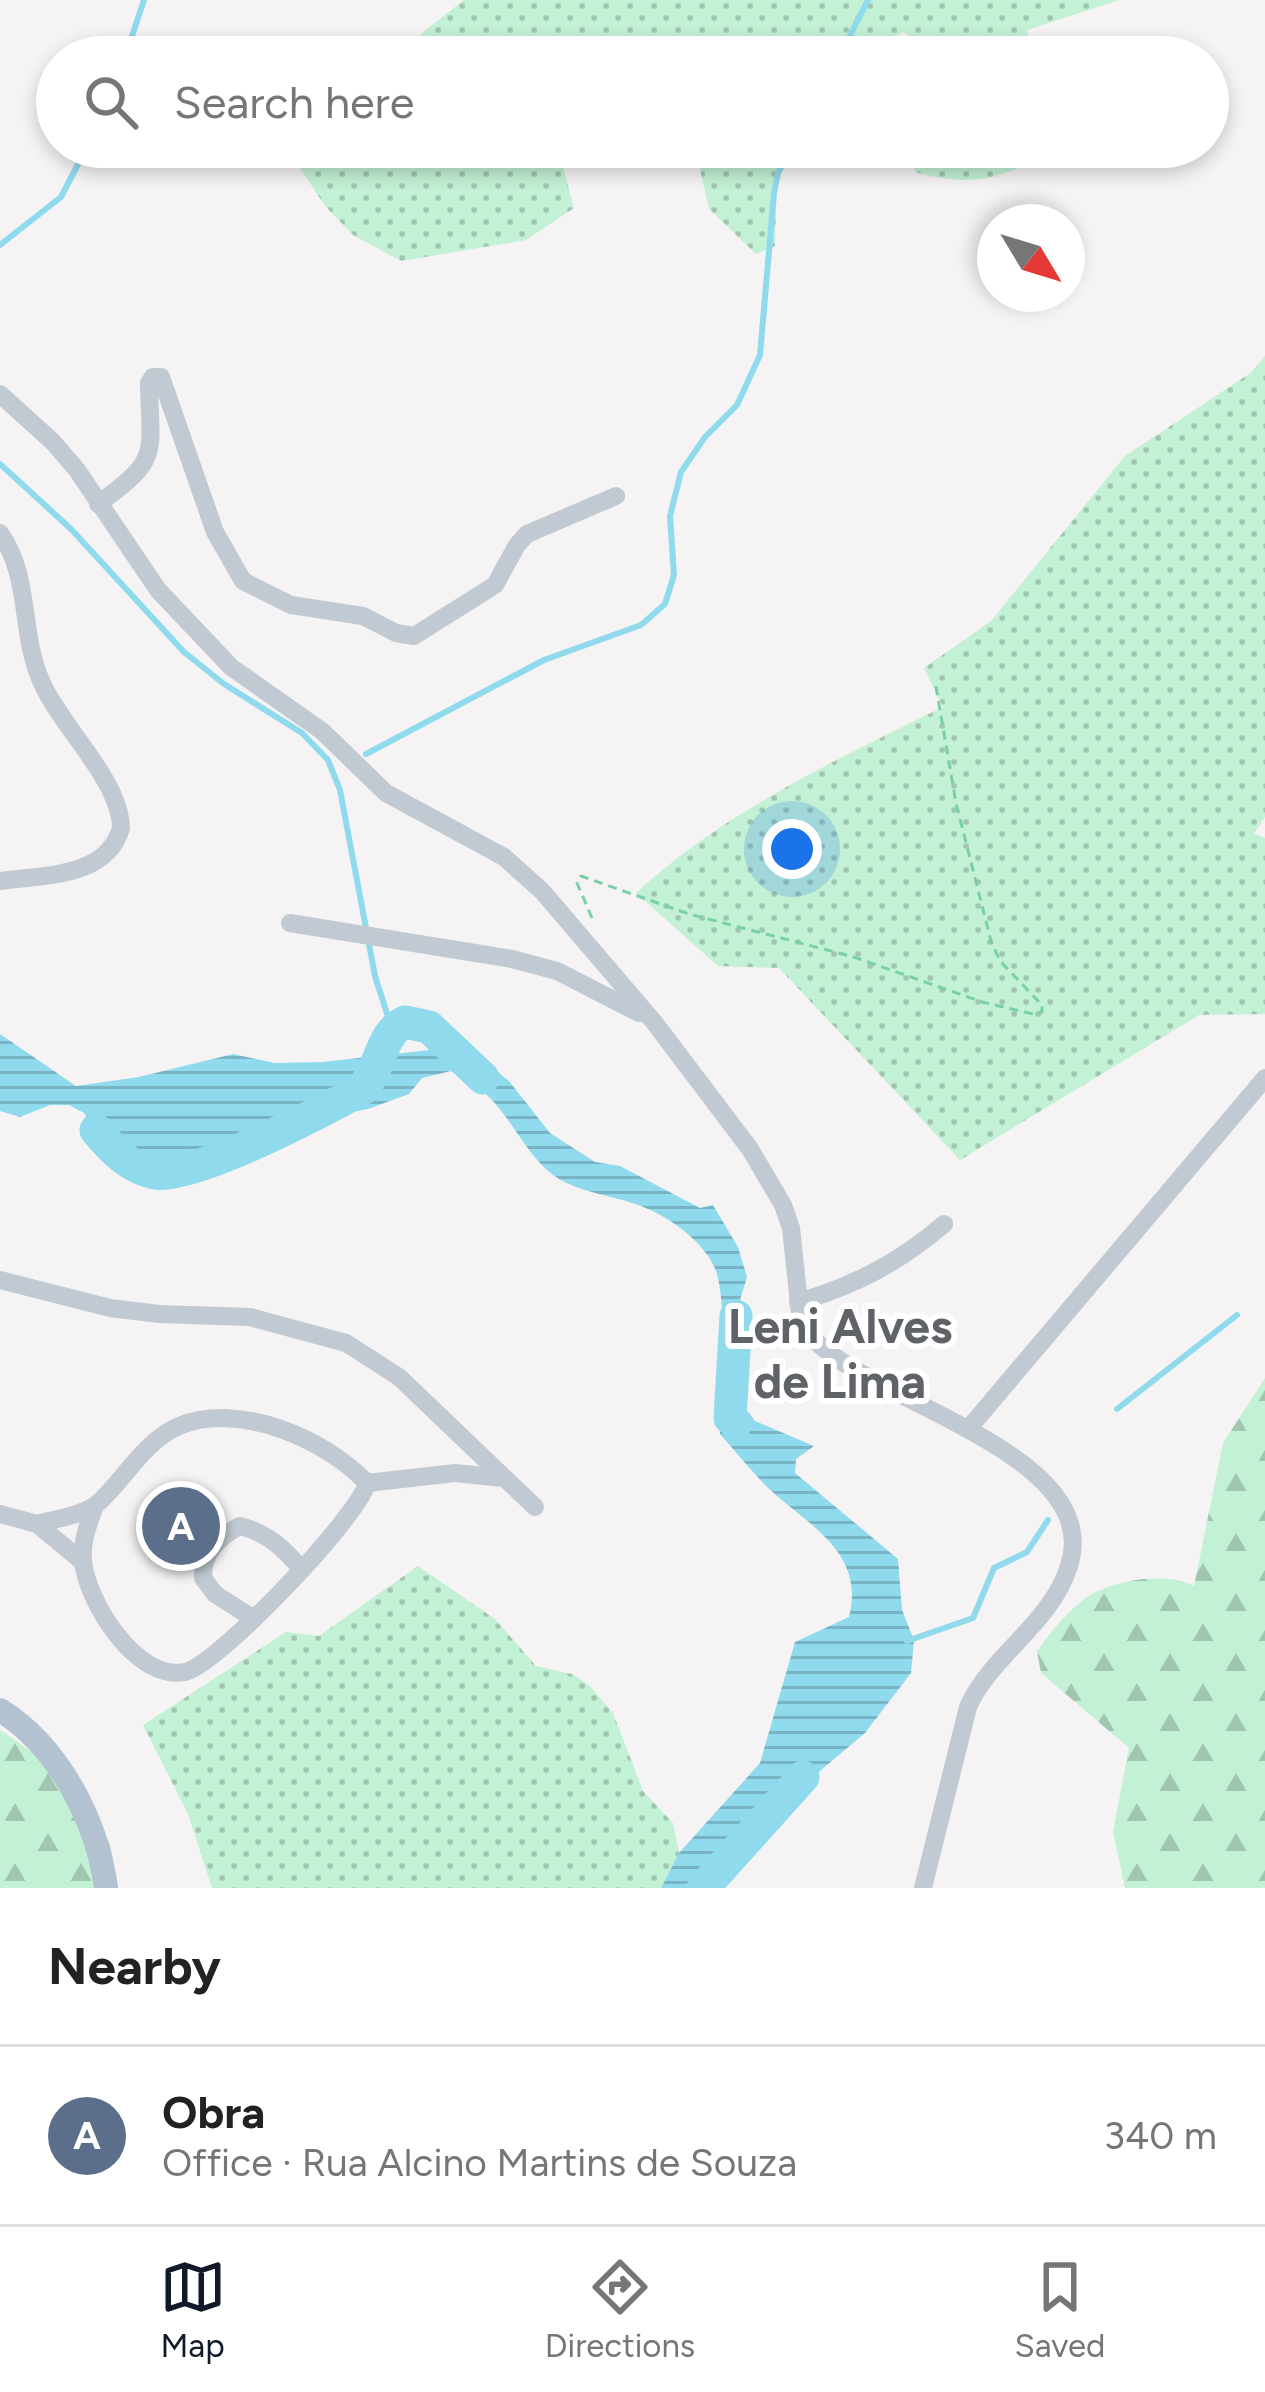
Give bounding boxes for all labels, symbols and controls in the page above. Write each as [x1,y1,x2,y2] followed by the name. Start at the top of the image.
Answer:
[36,36,1229,168] search box
[78,69,144,135] icon: search
[174,75,414,129] text: Search here
[977,204,1085,312] north arrow
[762,819,822,879] your location
[728,1297,952,1410] district label: Leni Alves de Lima
[142,1481,220,1571] pin: A
[48,1936,221,1997] text: Nearby
[162,2085,265,2139] text: Obra
[73,2112,101,2159] text: A
[1104,2112,1217,2159] text: 340 m
[162,2139,797,2186] text: Office · Rua Alcino Martins de Souza
[160,2254,226,2365] tab: Map
[545,2254,695,2365] tab: Directions
[1014,2254,1105,2365] tab: Saved

